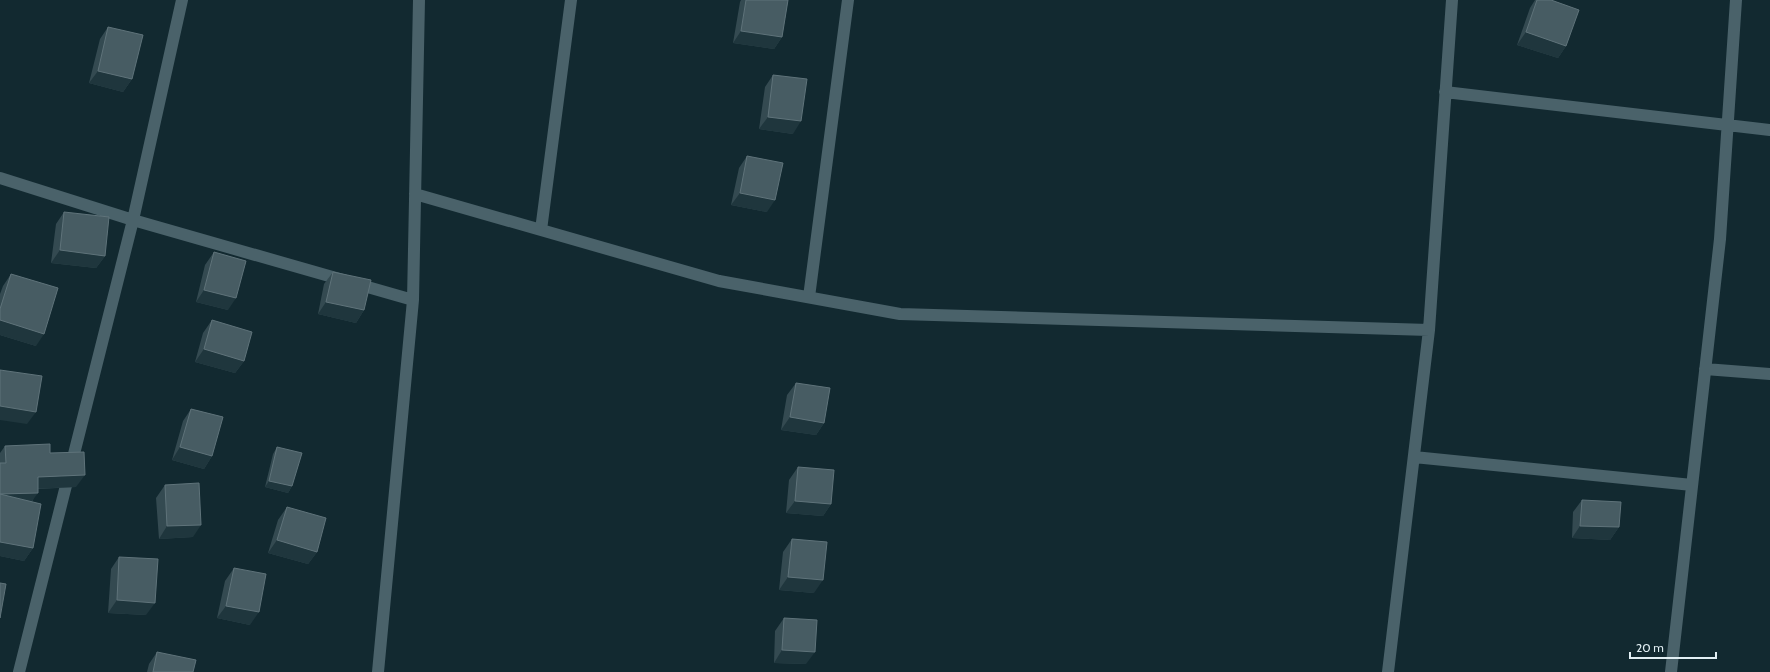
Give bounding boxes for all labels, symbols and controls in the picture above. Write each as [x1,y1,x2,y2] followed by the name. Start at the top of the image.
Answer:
[1630,634,1716,660] scale bar
[1636,640,1664,655] text: 20 m

